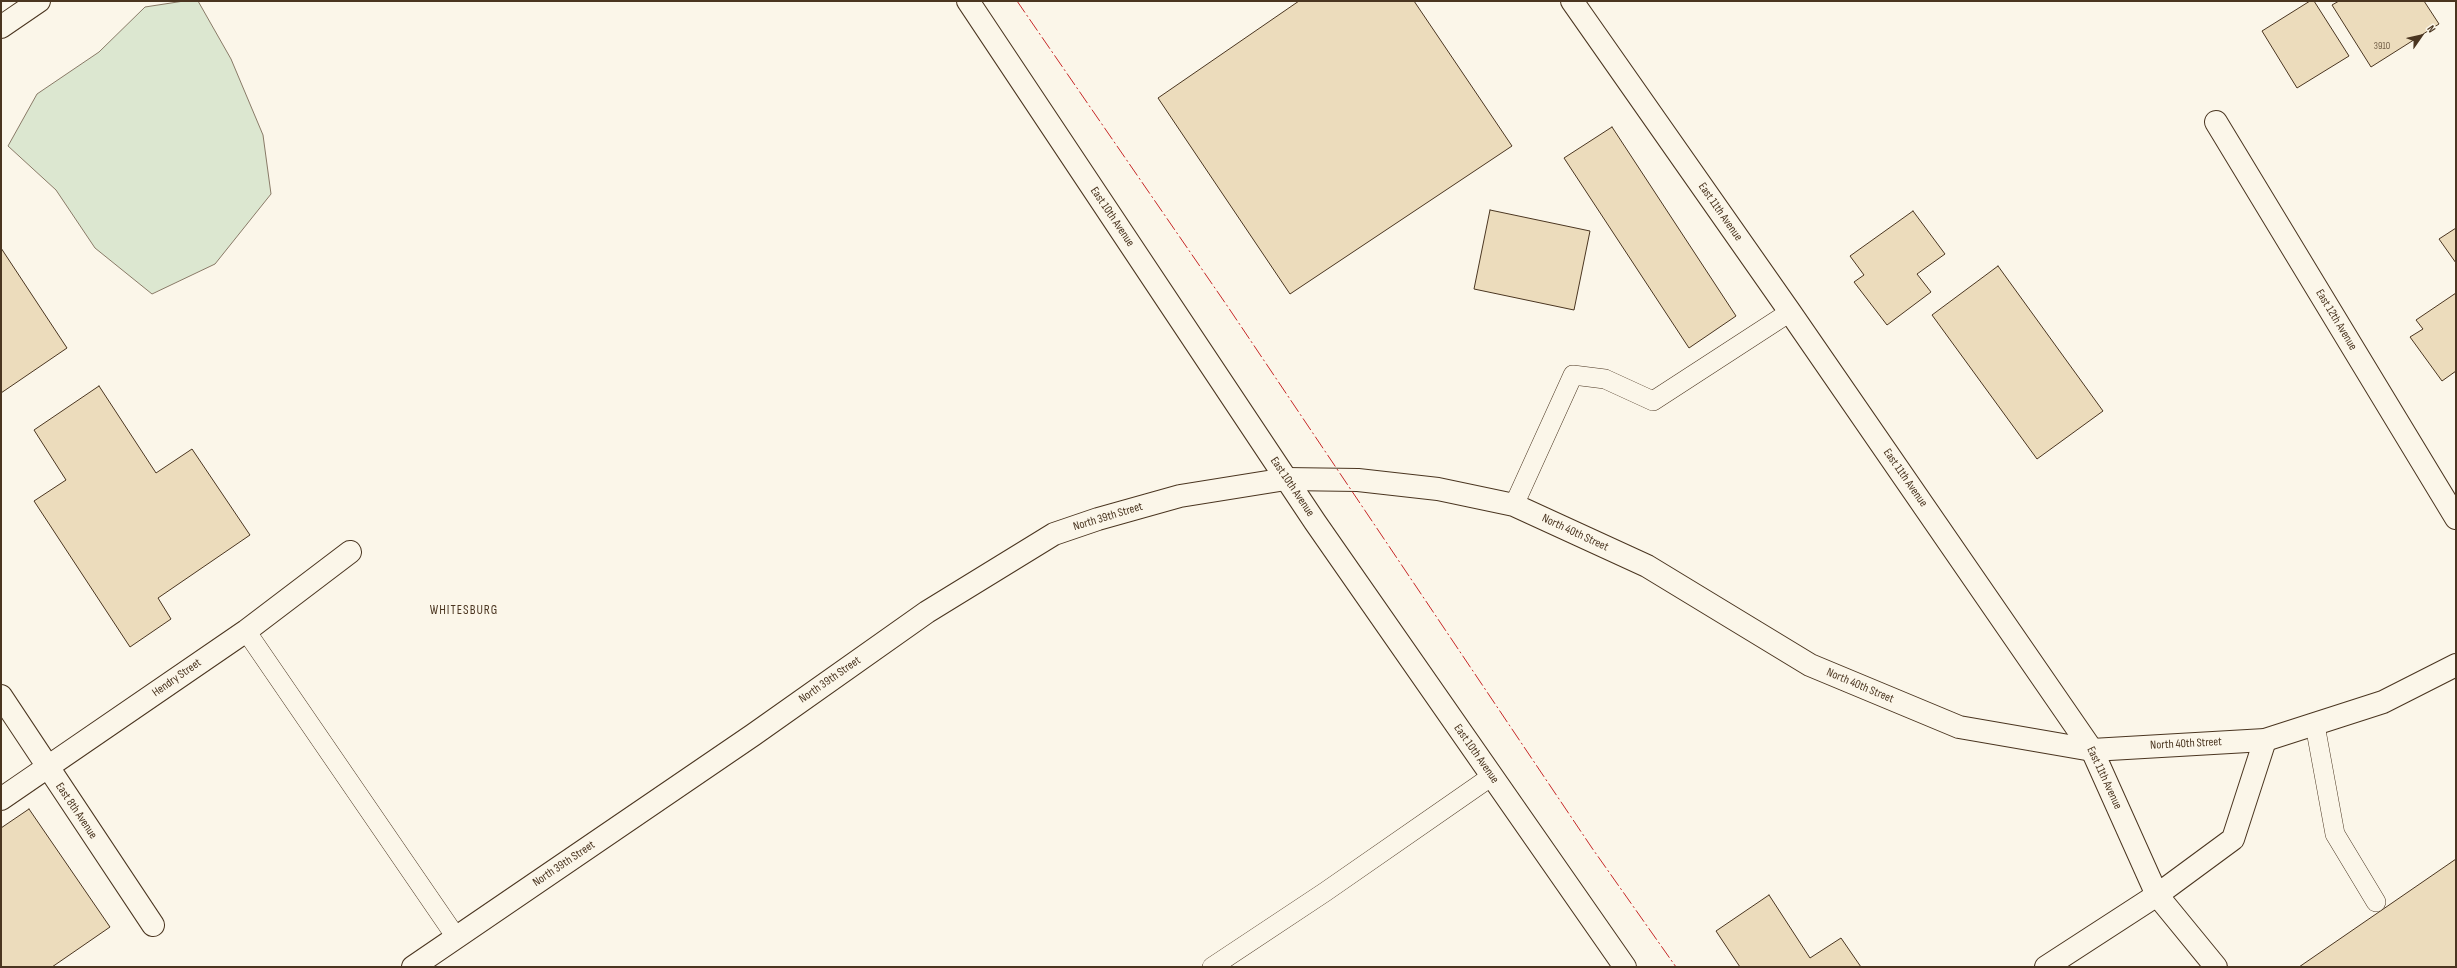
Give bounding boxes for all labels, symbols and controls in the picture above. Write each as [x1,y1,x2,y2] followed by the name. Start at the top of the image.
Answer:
[2401,16,2441,56] north arrow
[2424,23,2438,35] text: N
[2374,40,2390,52] house number: 3910
[1695,180,1745,244] street label: East 11th Avenue
[1087,184,1137,250] street label: East 10th Avenue
[2312,287,2360,353] street label: East 12th Avenue
[1880,446,1930,510] street label: East 11th Avenue
[1267,454,1317,520] street label: East 10th Avenue
[1072,500,1144,534] street label: North 39th Street
[1539,511,1611,555] street label: North 40th Street
[430,603,498,619] district label: WHITESBURG
[796,653,864,707] street label: North 39th Street
[150,656,204,700] street label: Hendry Street
[1824,665,1896,707] street label: North 40th Street
[1450,722,1502,786] street label: East 10th Avenue
[2150,735,2222,753] street label: North 40th Street
[2083,744,2125,812] street label: East 11th Avenue
[52,780,100,842] street label: East 8th Avenue
[530,838,598,890] street label: North 39th Street

